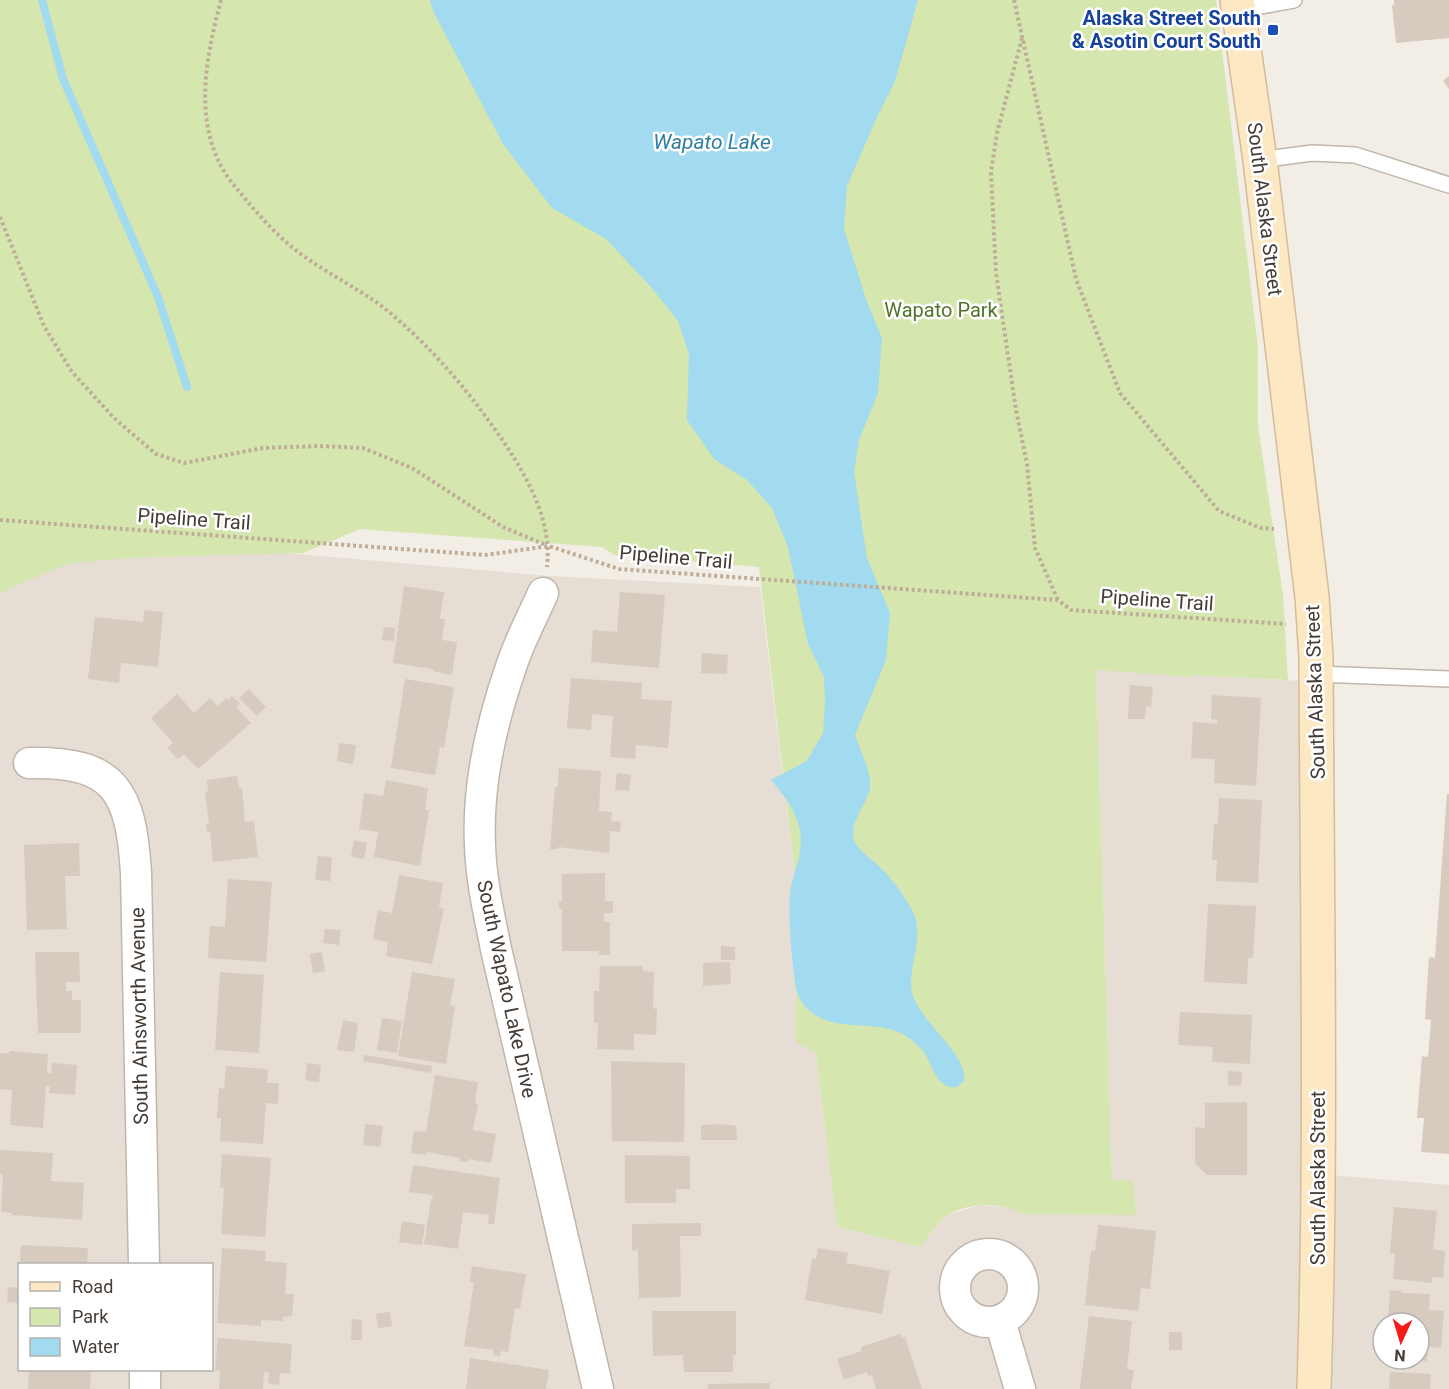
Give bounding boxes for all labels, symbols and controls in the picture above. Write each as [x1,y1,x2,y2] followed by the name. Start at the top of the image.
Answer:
[1072,6,1261,53] place label: Alaska Street South & Asotin Court South
[1266,23,1280,37] marker: Alaska Street South & Asotin Court South
[1242,121,1288,297] street label: South Alaska Street
[653,130,771,154] water label: Wapato Lake
[884,298,999,322] park label: Wapato Park
[137,503,251,535] street label: Pipeline Trail
[618,540,734,574] street label: Pipeline Trail
[1100,584,1214,616] street label: Pipeline Trail
[1300,604,1330,780] street label: South Alaska Street
[472,878,542,1100] street label: South Wapato Lake Drive
[125,907,153,1125] street label: South Ainsworth Avenue
[1306,1091,1330,1265] street label: South Alaska Street
[18,1263,213,1371] legend
[72,1276,113,1297] text: Road
[72,1306,109,1327] text: Park
[1371,1311,1431,1371] north arrow
[72,1336,119,1357] text: Water
[1394,1346,1406,1365] text: N

